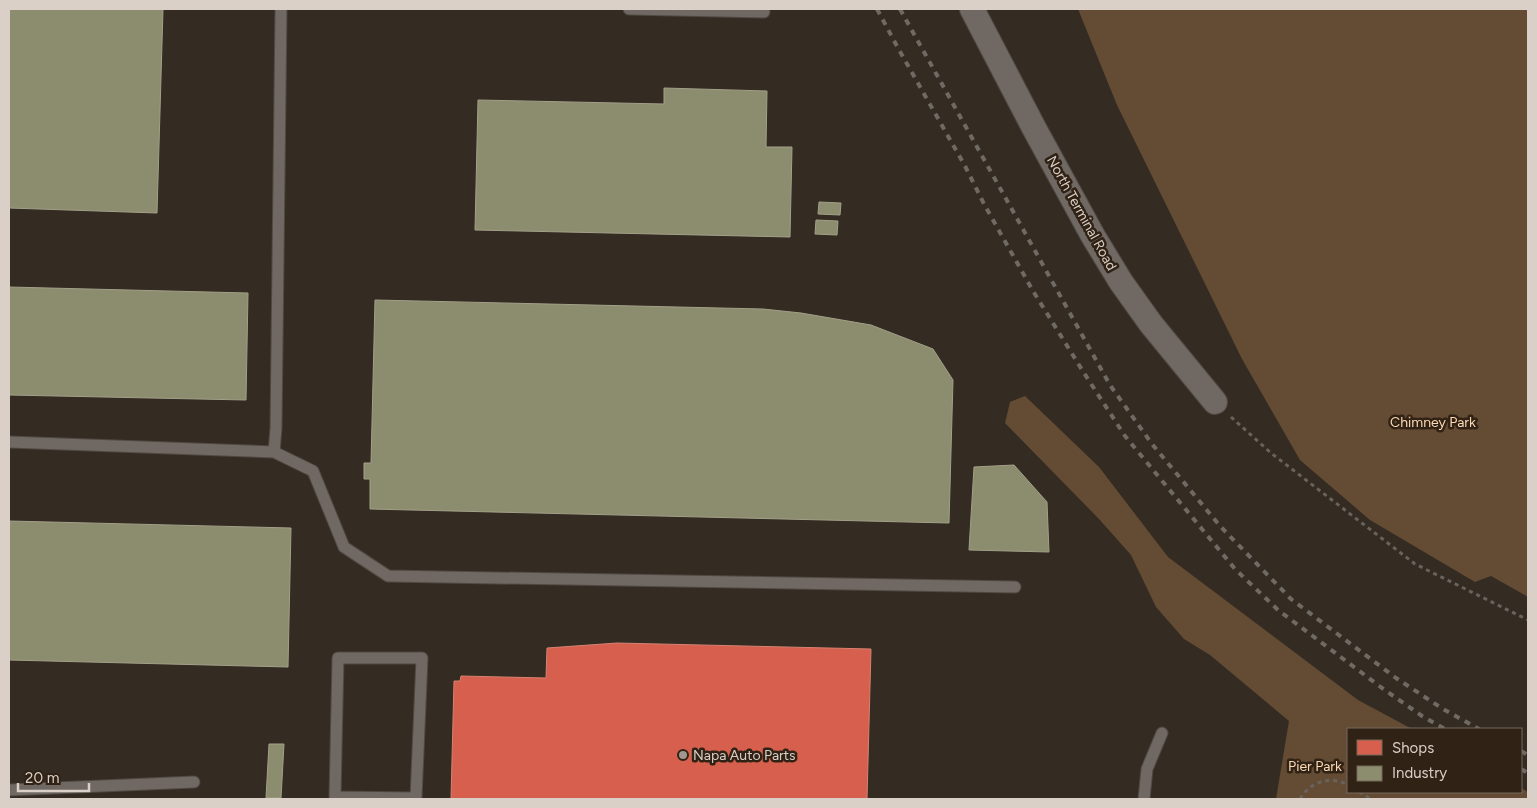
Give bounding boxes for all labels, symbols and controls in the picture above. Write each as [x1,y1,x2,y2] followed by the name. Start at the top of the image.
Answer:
[1043,153,1120,274] street label: North Terminal Road
[1390,414,1476,431] park label: Chimney Park
[1347,728,1522,793] legend
[1392,739,1434,757] text: Shops
[693,747,796,764] place label: Napa Auto Parts
[677,749,689,761] marker: Napa Auto Parts
[1288,758,1342,775] park label: Pier Park
[18,760,89,792] scale bar
[1392,764,1447,782] text: Industry
[25,769,59,787] text: 20 m

